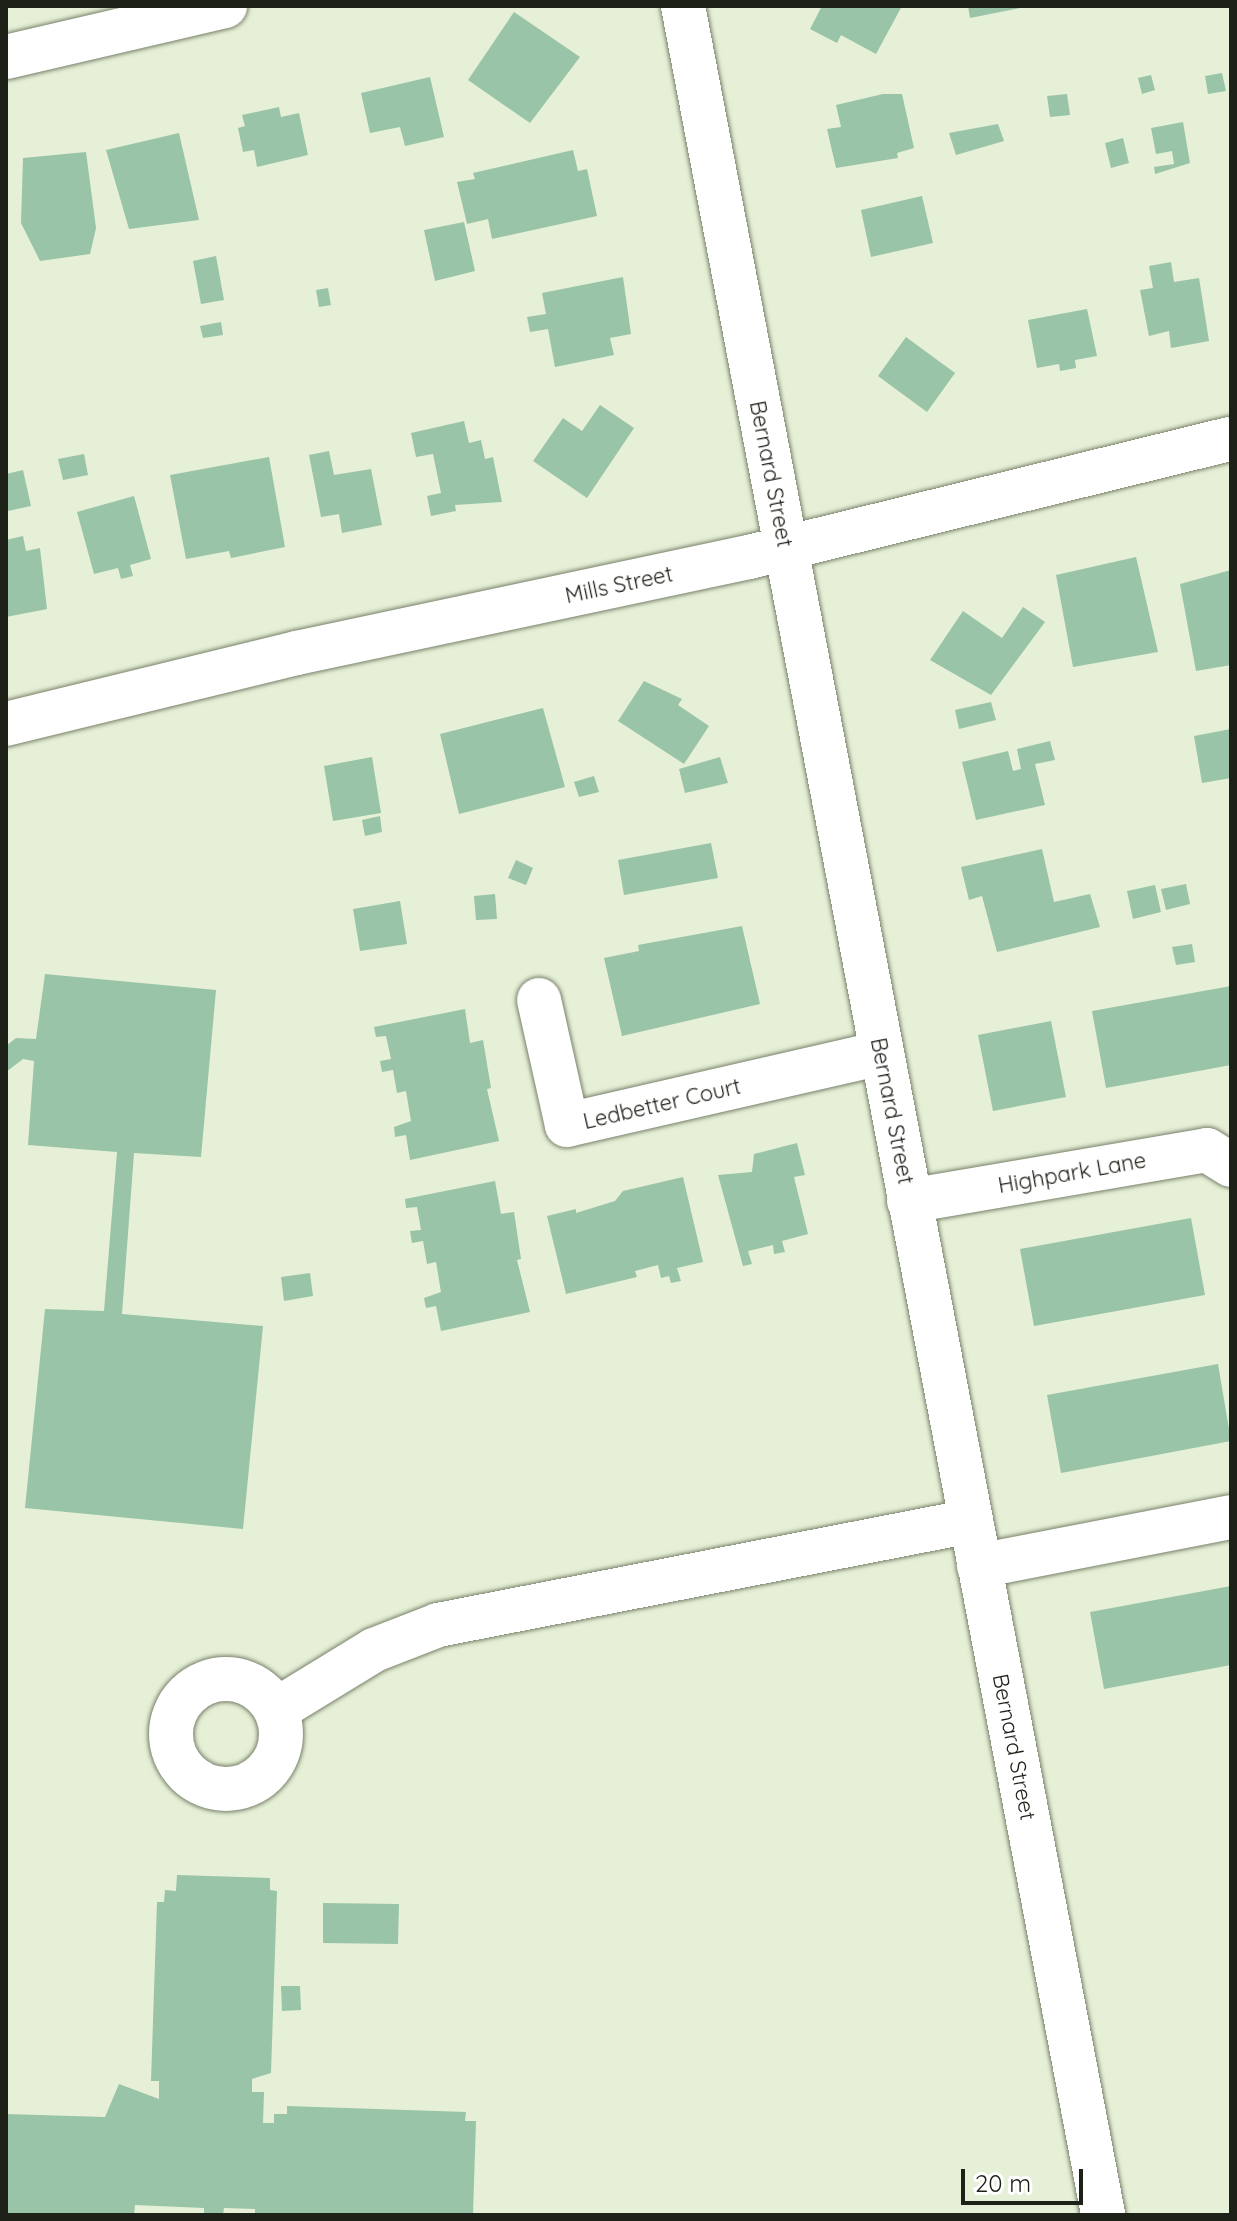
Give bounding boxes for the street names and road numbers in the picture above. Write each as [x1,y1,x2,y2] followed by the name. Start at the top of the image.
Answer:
[744,398,798,550] street label: Bernard Street
[563,561,675,609] street label: Mills Street
[865,1035,919,1187] street label: Bernard Street
[581,1073,743,1135] street label: Ledbetter Court
[996,1147,1148,1199] street label: Highpark Lane
[987,1671,1041,1823] street label: Bernard Street

